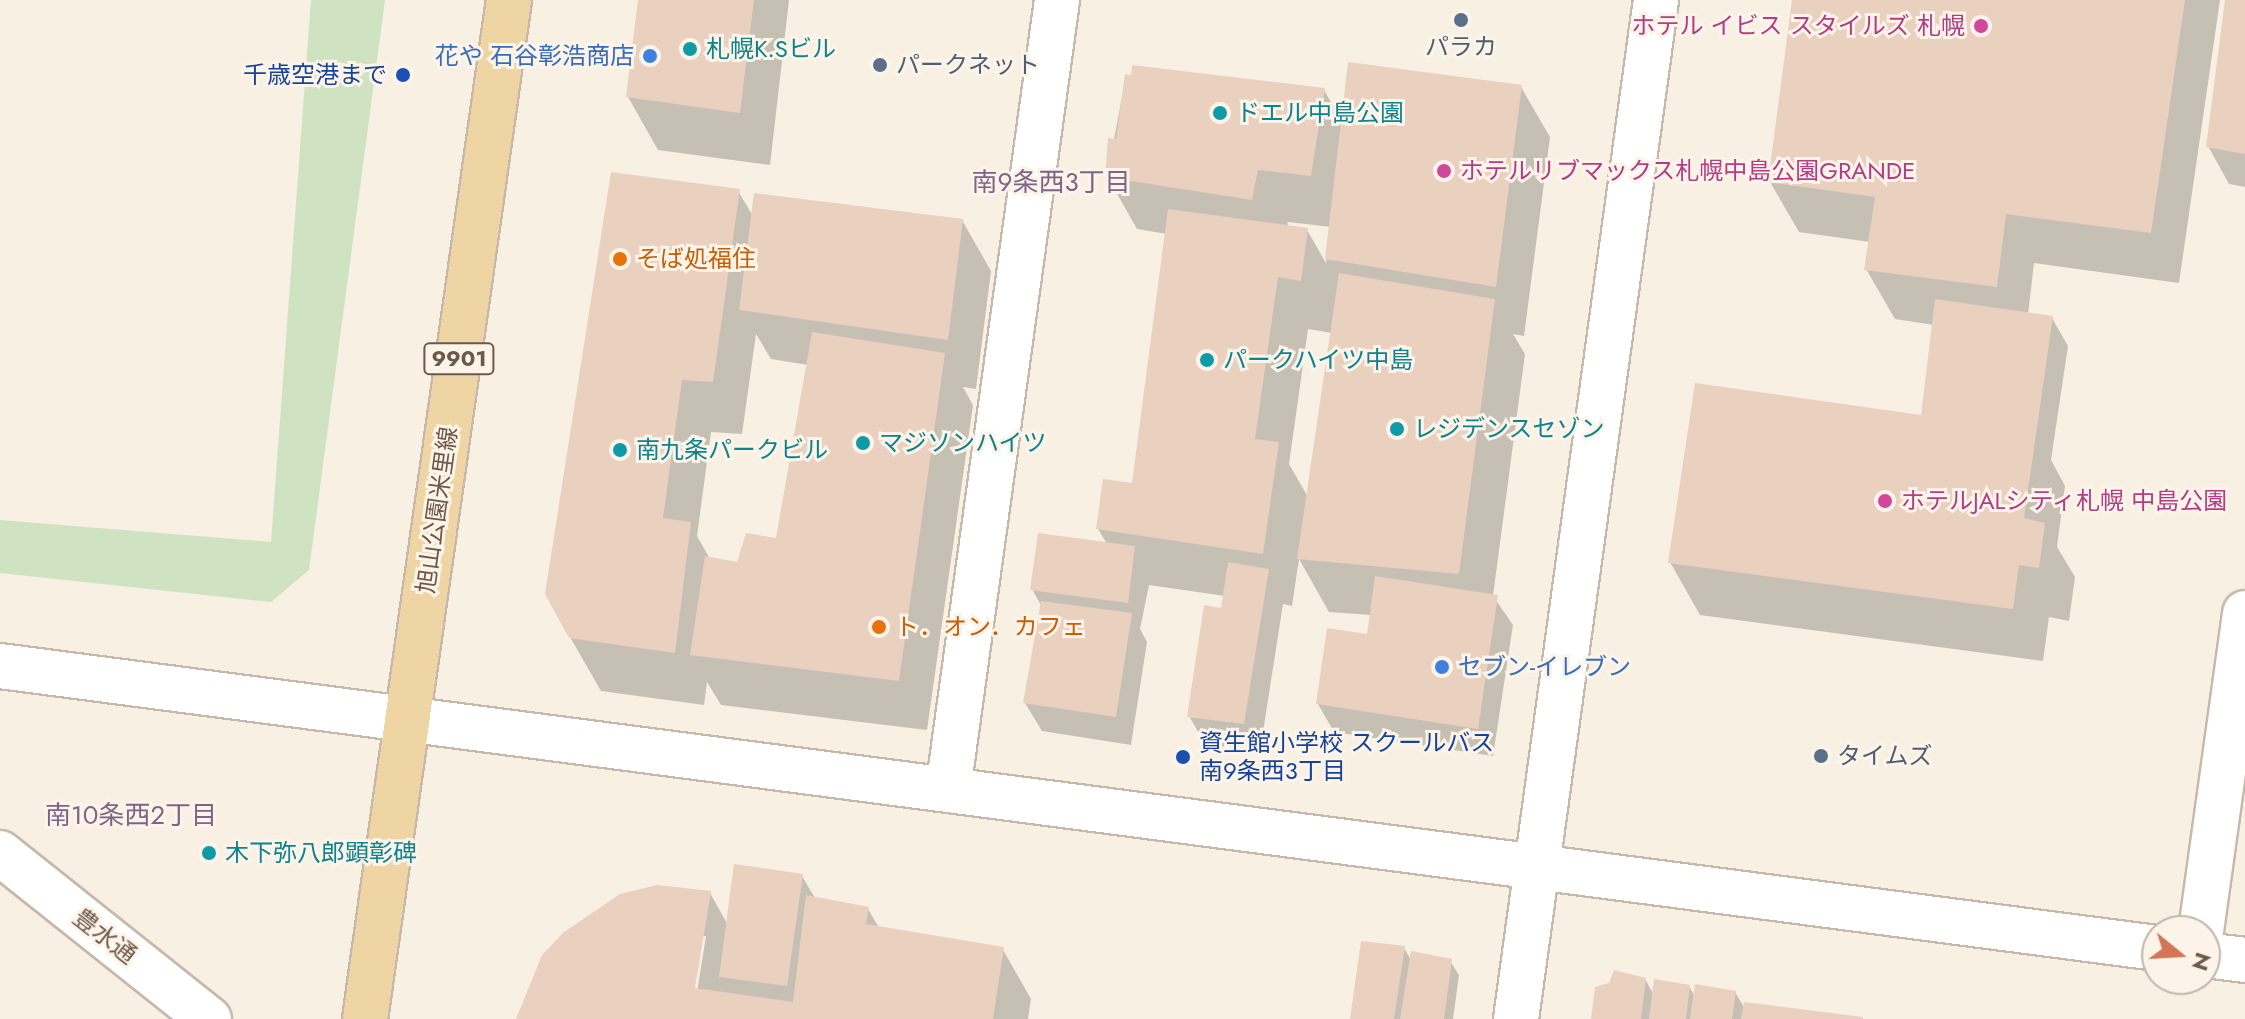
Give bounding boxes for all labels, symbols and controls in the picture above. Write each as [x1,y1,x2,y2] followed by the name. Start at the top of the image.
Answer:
[1452,11,1470,29] marker: パラカ
[1631,12,1965,40] place label: ホテル イビス スタイルズ 札幌
[1972,17,1990,35] marker: ホテル イビス スタイルズ 札幌
[1425,33,1497,61] place label: パラカ
[706,35,836,63] place label: 札幌K.Sビル
[681,40,699,58] marker: 札幌K.Sビル
[435,42,634,70] place label: 花や 石谷彰浩商店
[641,47,659,65] marker: 花や 石谷彰浩商店
[896,51,1040,79] place label: パークネット
[871,56,889,74] marker: パークネット
[243,61,387,89] place label: 千歳空港まで
[394,66,412,84] marker: 千歳空港まで
[1236,99,1404,127] place label: ドエル中島公園
[1211,104,1229,122] marker: ドエル中島公園
[1460,157,1916,185] place label: ホテルリブマックス札幌中島公園GRANDE
[1435,162,1453,180] marker: ホテルリブマックス札幌中島公園GRANDE
[971,167,1131,199] district label: 南9条西3丁目
[636,245,756,273] place label: そば処福住
[611,250,629,268] marker: そば処福住
[423,341,495,377] road number: 9901
[1223,346,1415,374] place label: パークハイツ中島
[1198,351,1216,369] marker: パークハイツ中島
[1413,415,1605,443] place label: レジデンスセゾン
[1388,420,1406,438] marker: レジデンスセゾン
[411,425,463,595] street label: 旭山公園米里線
[879,429,1047,457] place label: マジソンハイツ
[854,434,872,452] marker: マジソンハイツ
[636,436,828,464] place label: 南九条パークビル
[611,441,629,459] marker: 南九条パークビル
[1901,487,2229,515] place label: ホテルJALシティ札幌 中島公園
[1876,492,1894,510] marker: ホテルJALシティ札幌 中島公園
[895,613,1086,641] place label: ト．オン．カフェ
[870,618,888,636] marker: ト．オン．カフェ
[1458,653,1631,681] place label: セブン-イレブン
[1433,658,1451,676] marker: セブン-イレブン
[1199,729,1494,785] place label: 資生館小学校 スクールバス 南9条西3丁目
[1837,742,1933,770] place label: タイムズ
[1812,747,1830,765] marker: タイムズ
[1174,748,1192,766] marker: 資生館小学校 スクールバス 南9条西3丁目
[45,800,217,832] district label: 南10条西2丁目
[225,839,417,867] place label: 木下弥八郎顕彰碑
[200,844,218,862] marker: 木下弥八郎顕彰碑
[68,902,142,970] street label: 豊水通
[2141,915,2221,995] north arrow
[2184,949,2220,975] text: N

